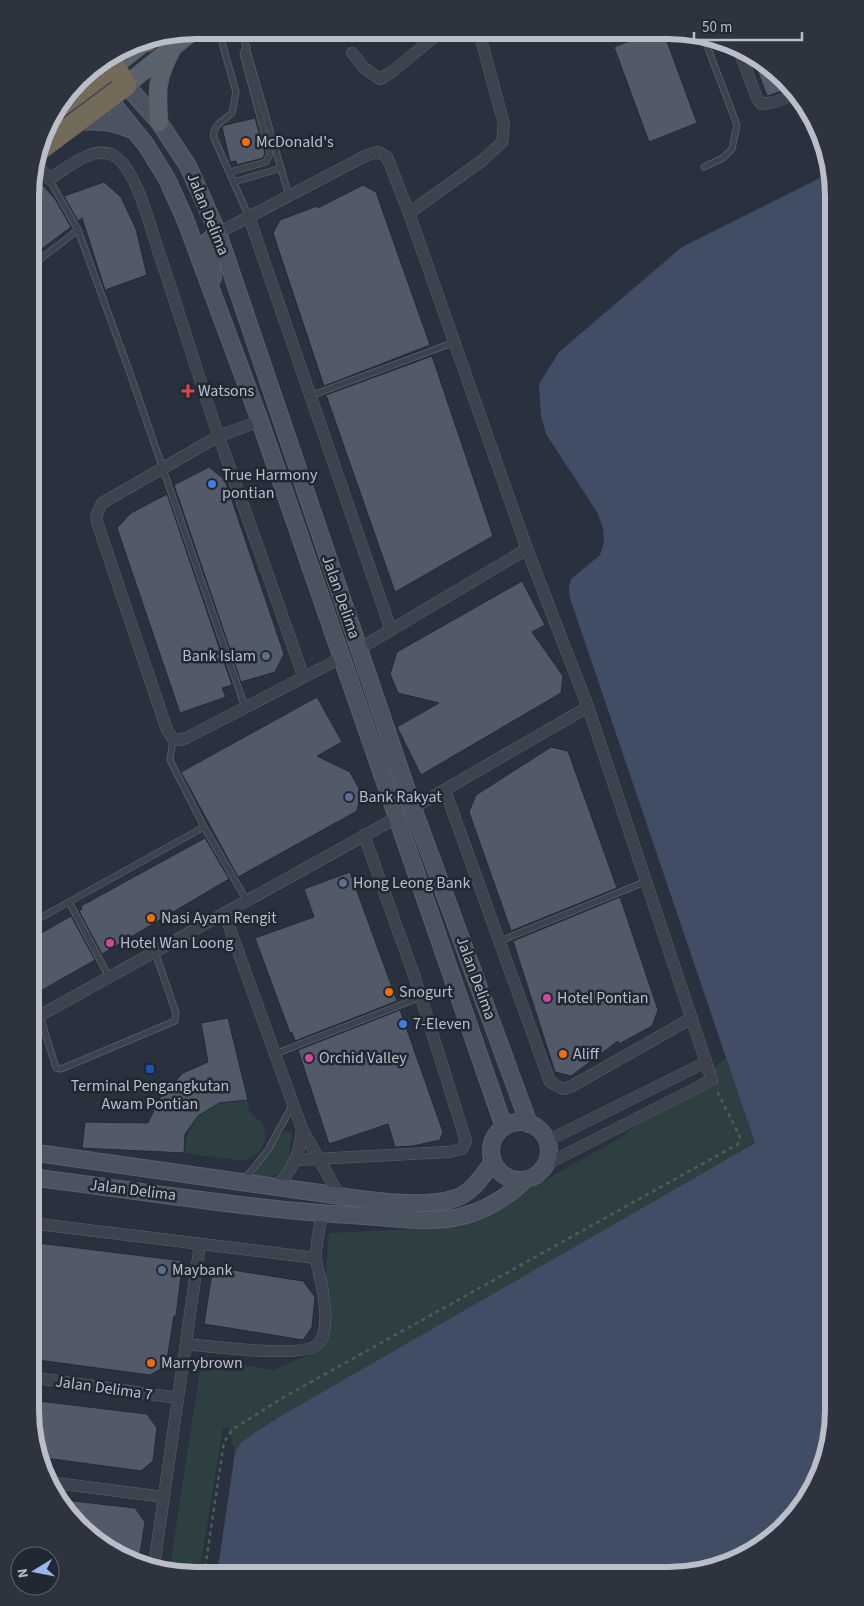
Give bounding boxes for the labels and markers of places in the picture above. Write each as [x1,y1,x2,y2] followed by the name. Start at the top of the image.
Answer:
[256,131,334,153] place label: McDonald's
[240,136,252,148] marker: McDonald's
[198,380,255,402] place label: Watsons
[182,385,194,397] marker: Watsons
[222,464,318,504] place label: True Harmony pontian
[206,478,218,490] marker: True Harmony pontian
[182,645,256,667] place label: Bank Islam
[260,650,272,662] marker: Bank Islam
[359,786,442,808] place label: Bank Rakyat
[343,791,355,803] marker: Bank Rakyat
[353,872,471,894] place label: Hong Leong Bank
[337,877,349,889] marker: Hong Leong Bank
[161,907,277,929] place label: Nasi Ayam Rengit
[145,912,157,924] marker: Nasi Ayam Rengit
[120,932,233,954] place label: Hotel Wan Loong
[104,937,116,949] marker: Hotel Wan Loong
[399,981,453,1003] place label: Snogurt
[383,986,395,998] marker: Snogurt
[557,987,649,1009] place label: Hotel Pontian
[541,992,553,1004] marker: Hotel Pontian
[413,1013,471,1035] place label: 7-Eleven
[397,1018,409,1030] marker: 7-Eleven
[573,1043,600,1065] place label: Aliff
[319,1047,407,1069] place label: Orchid Valley
[557,1048,569,1060] marker: Aliff
[303,1052,315,1064] marker: Orchid Valley
[144,1063,156,1075] marker: Terminal Pengangkutan Awam Pontian
[71,1075,229,1115] place label: Terminal Pengangkutan Awam Pontian
[172,1259,233,1281] place label: Maybank
[156,1264,168,1276] marker: Maybank
[161,1352,243,1374] place label: Marrybrown
[145,1357,157,1369] marker: Marrybrown

